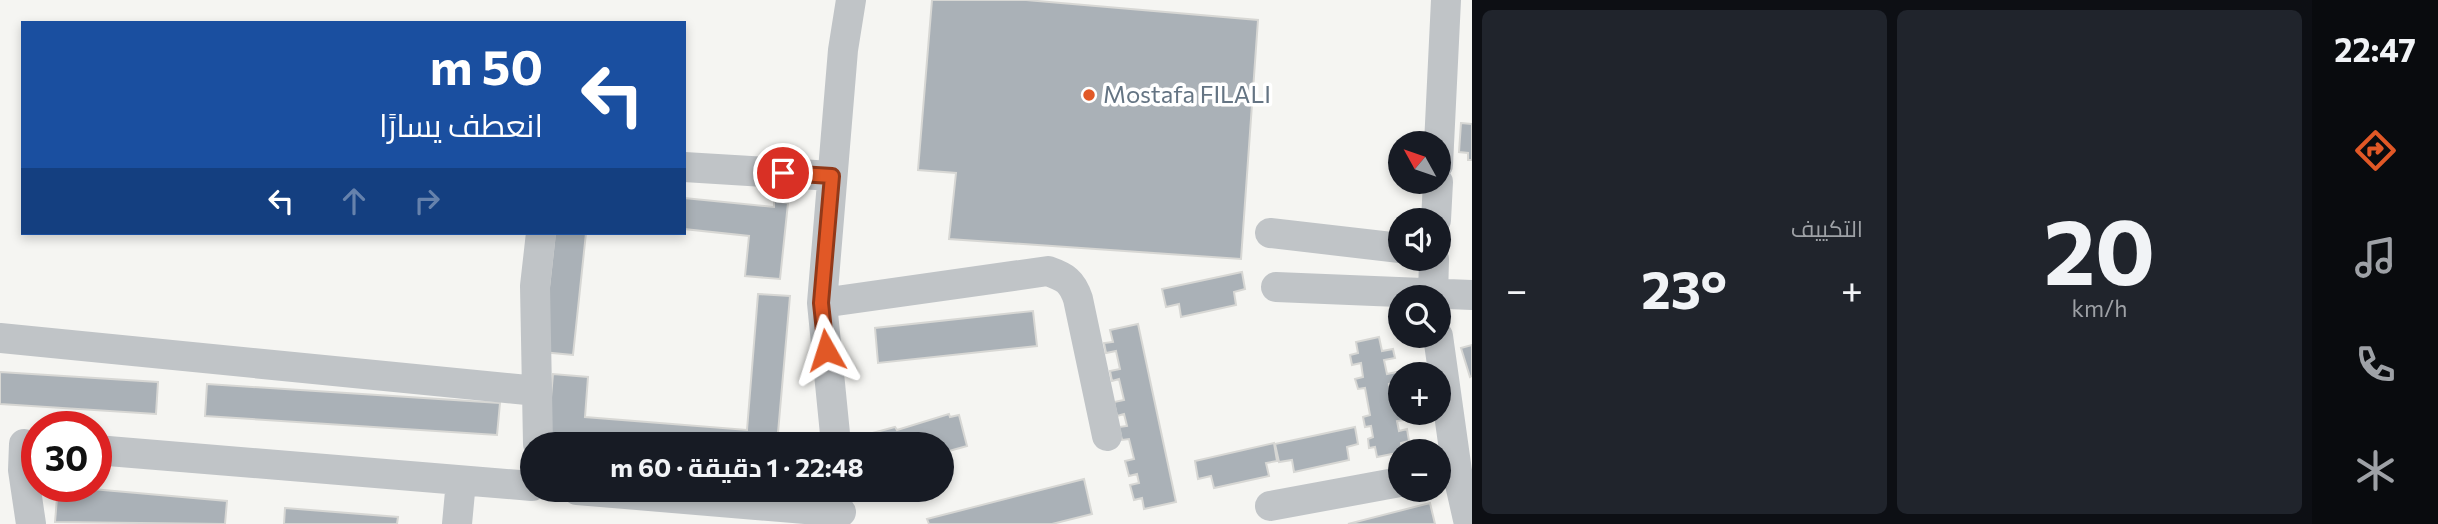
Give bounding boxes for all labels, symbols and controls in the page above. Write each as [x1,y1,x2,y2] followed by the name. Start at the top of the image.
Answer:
[2334,29,2416,69] text: 22:47
[430,35,543,95] text: 50 m
[567,49,658,140] icon: left
[1103,79,1271,108] place label: Mostafa FILALI
[1081,87,1097,103] marker: Mostafa FILALI
[379,104,543,144] text: انعطف يسارًا
[2351,126,2400,175] icon: directions
[1388,131,1451,194] north arrow
[1388,131,1451,502] map controls
[753,143,813,203] pin
[764,154,802,192] icon: arrive
[262,182,300,220] icon: left
[335,182,373,220] icon: ahead
[408,182,446,220] icon: right
[2044,192,2155,304] text: 20
[1388,208,1451,271] button: sound
[1791,214,1863,242] text: التكييف
[2351,233,2400,282] icon: music
[1641,256,1727,320] text: 23°
[1506,265,1528,312] text: −
[1841,265,1863,312] text: +
[1388,285,1451,348] button: search
[2072,294,2127,322] text: km/h
[789,313,863,387] position arrow
[2351,340,2400,389] icon: phone
[1388,362,1451,425] button: +
[21,411,112,502] speed limit sign: 30
[1388,439,1451,502] button: −
[2351,446,2400,495] icon: climate
[610,451,864,482] text: 22:48 · 1 دقيقة · 60 m

